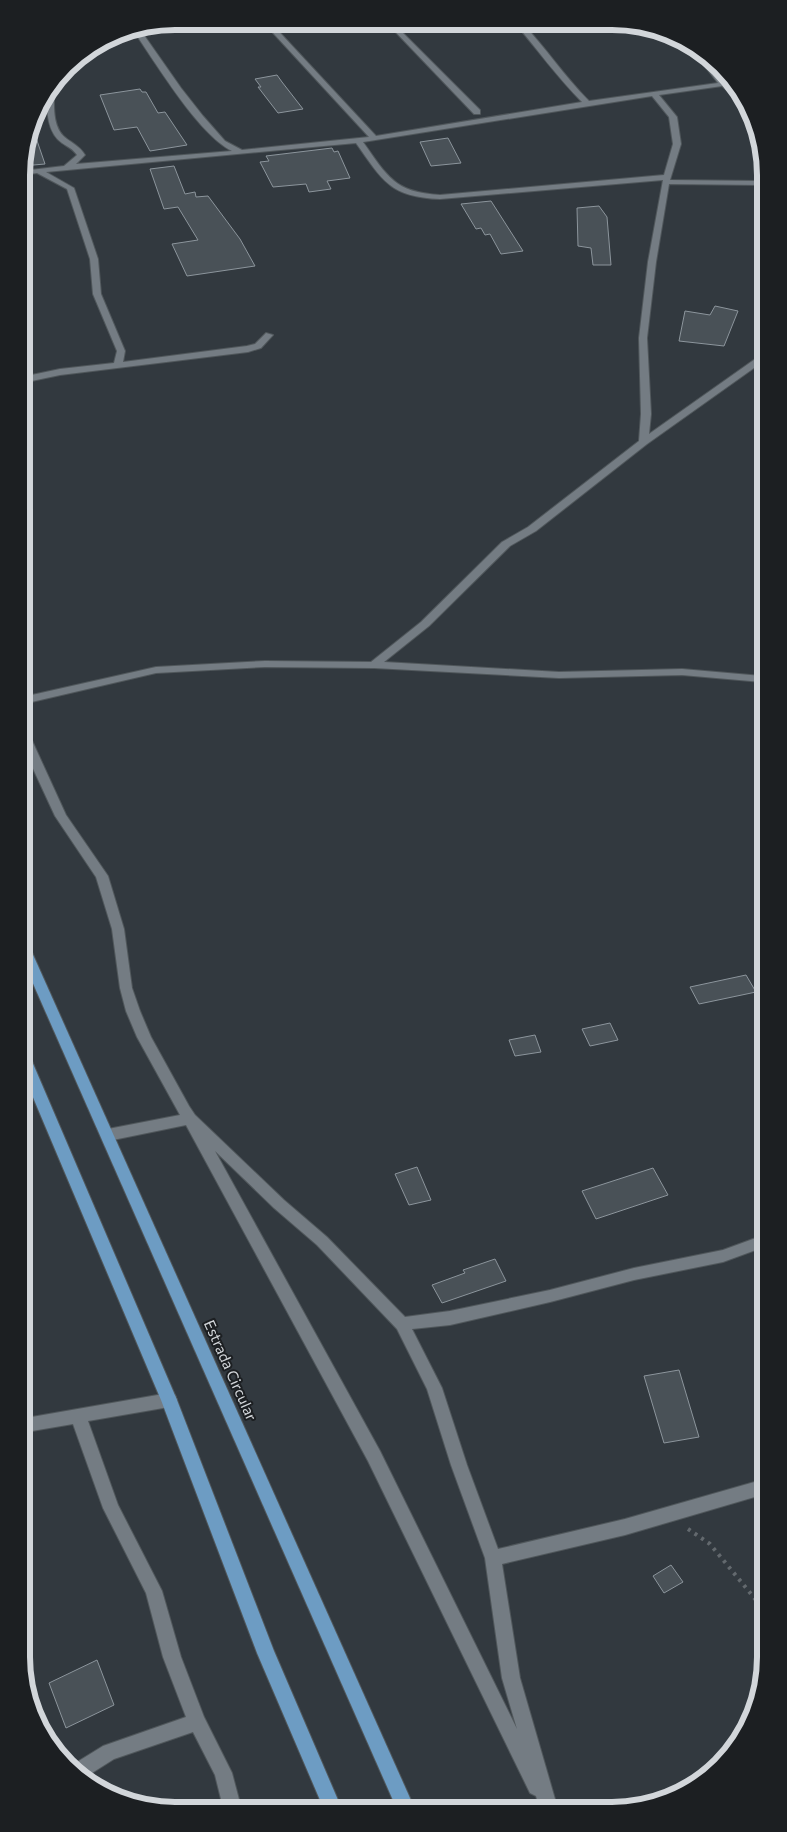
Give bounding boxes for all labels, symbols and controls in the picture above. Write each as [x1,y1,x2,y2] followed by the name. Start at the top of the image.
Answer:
[201,1317,261,1423] street label: Estrada Circular

